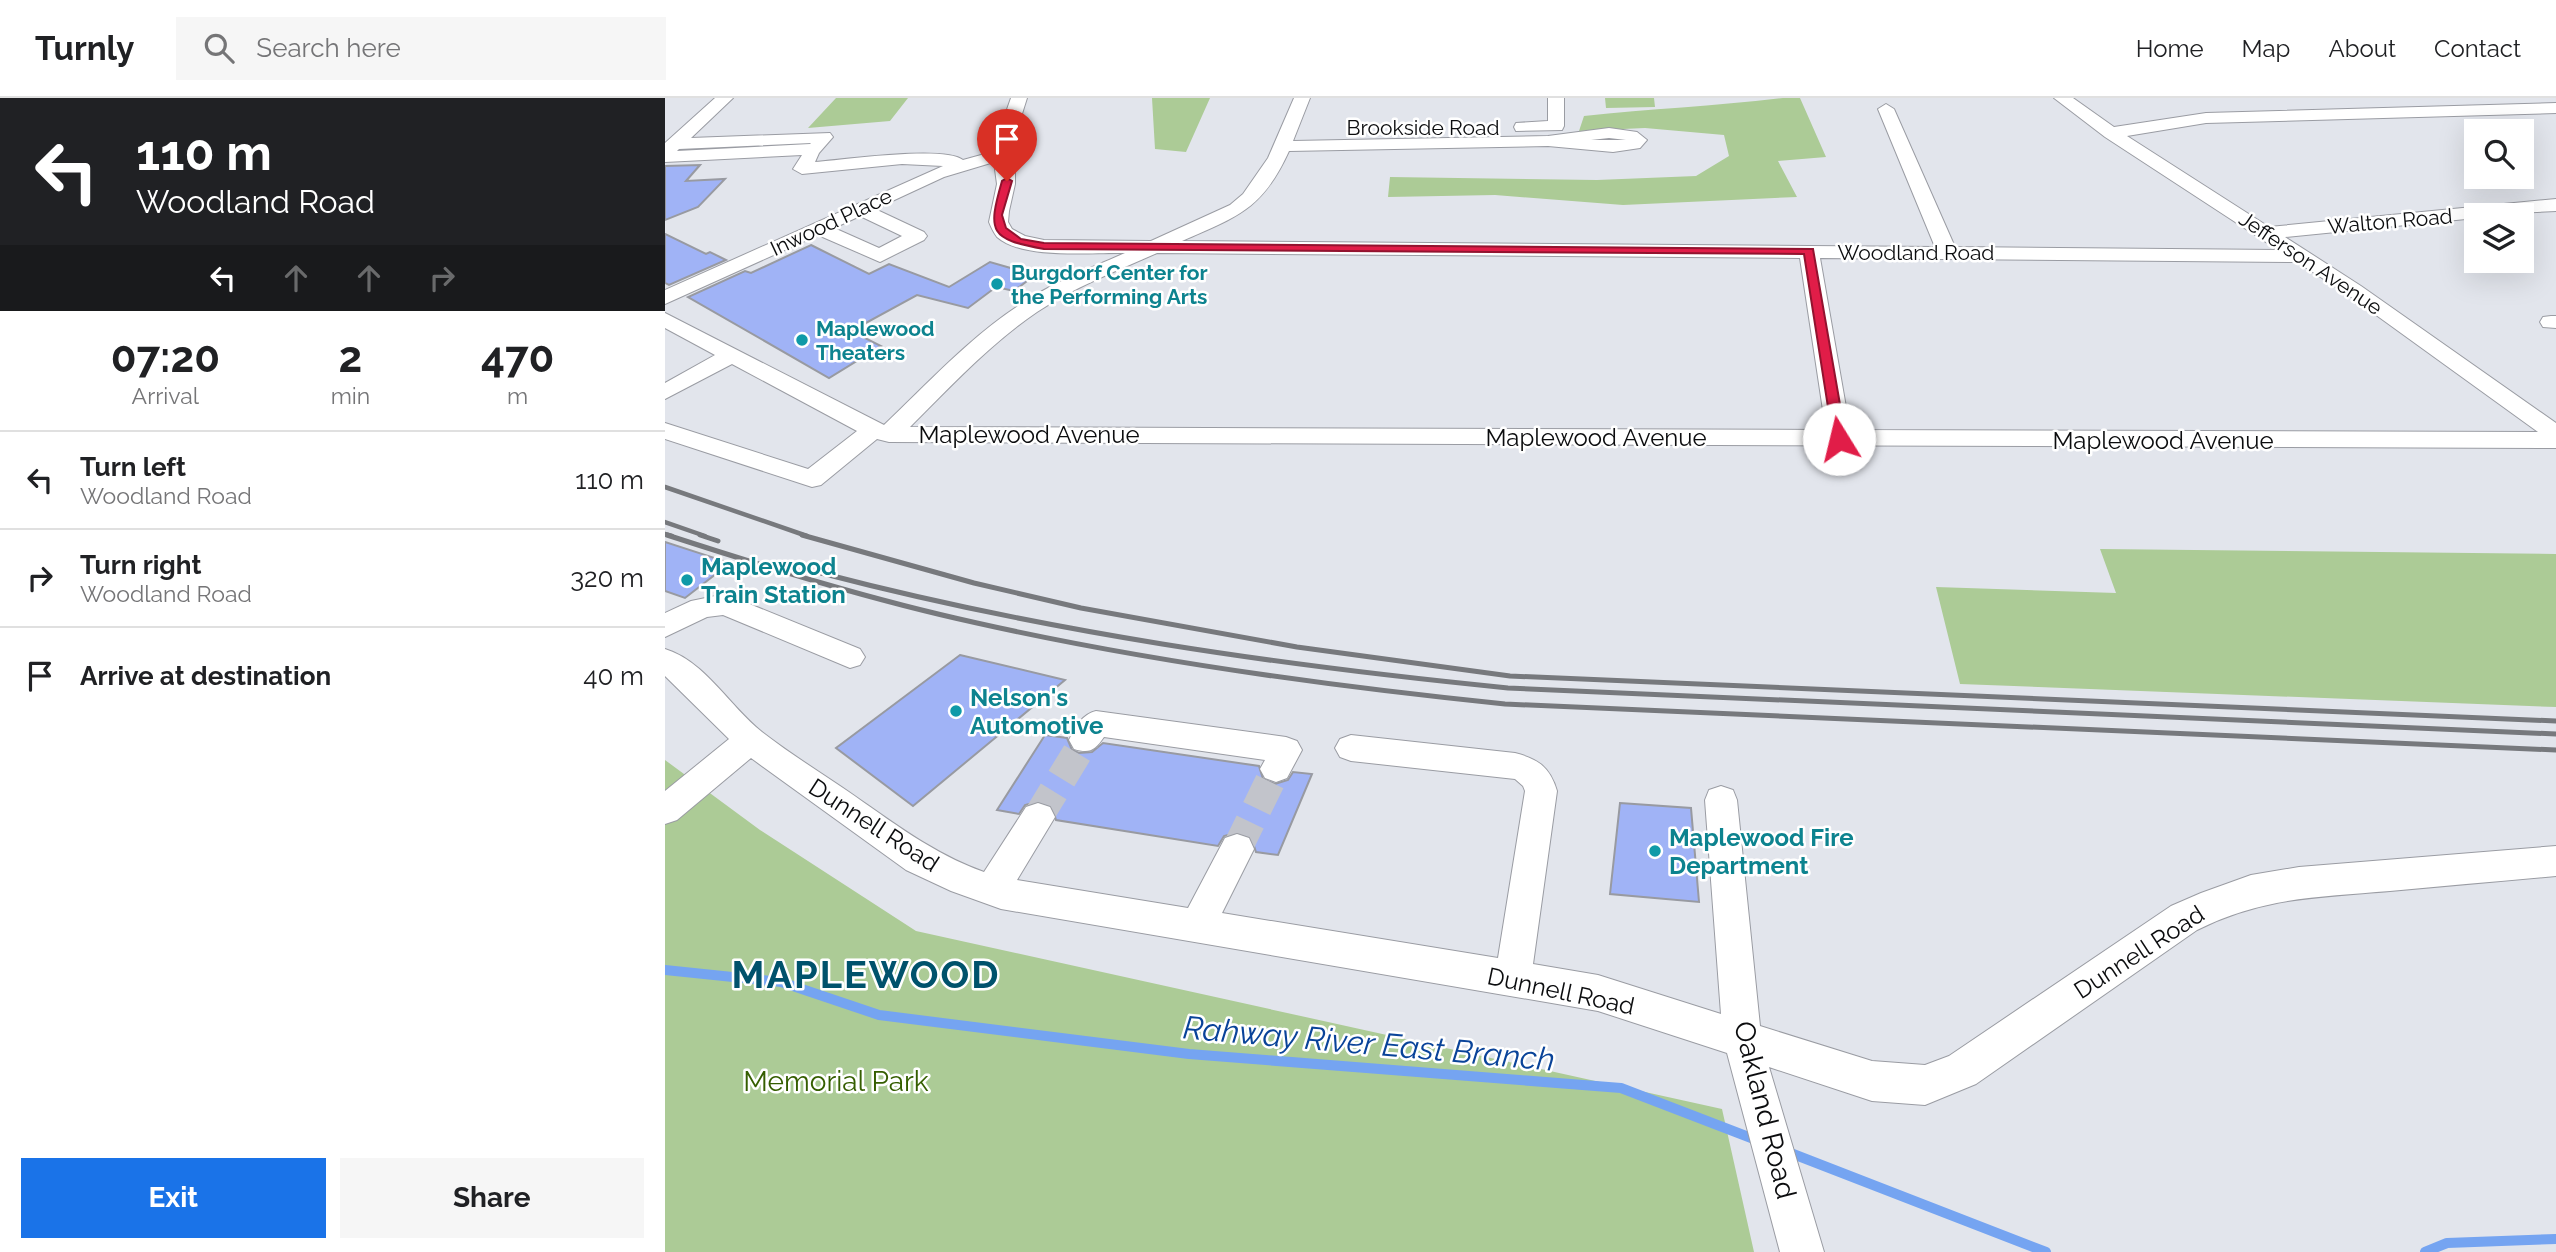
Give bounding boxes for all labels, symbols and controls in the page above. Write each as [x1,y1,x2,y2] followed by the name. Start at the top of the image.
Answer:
[176,17,666,80] search box
[35,29,134,68] text: Turnly
[200,29,238,67] icon: search
[256,33,401,63] text: Search here
[2136,34,2204,63] text: Home
[2242,34,2290,63] text: Map
[2328,34,2396,63] text: About
[2434,34,2521,63] text: Contact
[977,109,1037,181] pin
[1347,115,1499,140] street label: Brookside Road
[2464,119,2534,273] map controls
[2464,119,2534,189] button: search
[988,120,1026,158] icon: arrive
[136,124,272,181] text: 110 m
[21,126,112,217] icon: left
[136,183,375,220] text: Woodland Road
[766,183,896,261] street label: Inwood Place
[2326,203,2454,239] street label: Walton Road
[2464,203,2534,273] button: layers
[2235,206,2387,320] street label: Jefferson Avenue
[1838,240,1994,265] street label: Woodland Road
[204,259,242,297] icon: left
[277,259,315,297] icon: ahead
[350,259,388,297] icon: ahead
[423,259,461,297] icon: right
[1011,260,1208,309] place label: Burgdorf Center for the Performing Arts
[989,276,1005,292] marker: Burgdorf Center for the Performing Arts
[816,316,935,365] place label: Maplewood Theaters
[794,332,810,348] marker: Maplewood Theaters
[111,333,220,382] text: 07:20
[339,333,362,382] text: 2
[481,333,554,382] text: 470
[132,382,199,409] text: Arrival
[331,382,370,409] text: min
[507,382,528,409] text: m
[1802,402,1876,476] position arrow
[918,420,1140,449] street label: Maplewood Avenue
[1485,423,1707,452] street label: Maplewood Avenue
[2052,426,2274,455] street label: Maplewood Avenue
[80,452,186,482] text: Turn left
[21,461,59,499] icon: left
[575,465,644,495] text: 110 m
[80,482,252,509] text: Woodland Road
[80,550,201,580] text: Turn right
[701,552,846,609] place label: Maplewood Train Station
[21,559,59,597] icon: right
[570,563,644,593] text: 320 m
[679,572,695,588] marker: Maplewood Train Station
[80,580,252,607] text: Woodland Road
[21,657,59,695] icon: arrive
[80,661,331,691] text: Arrive at destination
[583,661,644,691] text: 40 m
[970,683,1103,740] place label: Nelson's Automotive
[948,703,964,719] marker: Nelson's Automotive
[803,772,945,878] street label: Dunnell Road
[1669,823,1854,880] place label: Maplewood Fire Department
[1647,843,1663,859] marker: Maplewood Fire Department
[2068,899,2210,1005] street label: Dunnell Road
[732,952,1000,997] district label: MAPLEWOOD
[1485,961,1637,1021] street label: Dunnell Road
[1182,1008,1556,1078] water label: Rahway River East Branch
[1727,1018,1803,1202] street label: Oakland Road
[743,1065,929,1098] park label: Memorial Park
[21,1158,326,1238] button: Exit
[340,1158,644,1238] button: Share

